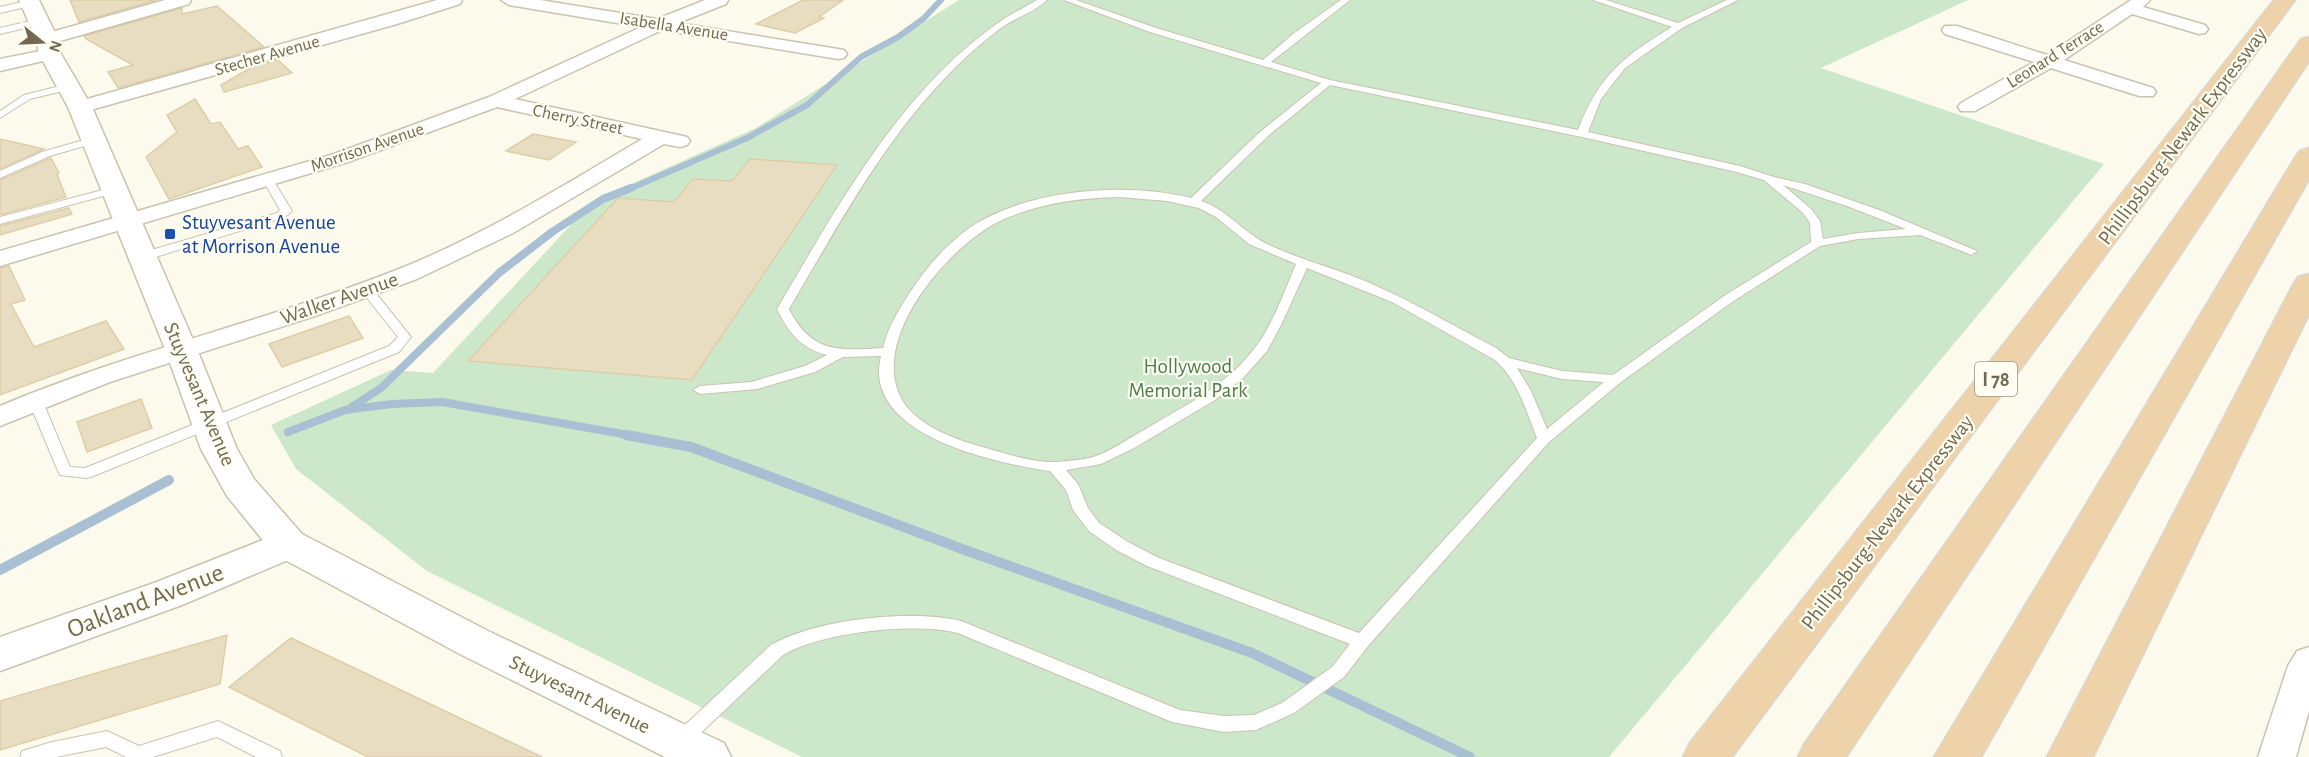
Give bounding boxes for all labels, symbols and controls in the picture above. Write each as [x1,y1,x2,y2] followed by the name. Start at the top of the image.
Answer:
[618,10,729,44] street label: Isabella Avenue
[12,12,72,72] north arrow
[2004,18,2107,92] street label: Leonard Terrace
[2094,24,2271,249] street label: Phillipsburg-Newark Expressway
[213,32,322,80] street label: Stecher Avenue
[46,39,65,54] text: N
[531,102,625,138] street label: Cherry Street
[308,120,426,176] street label: Morrison Avenue
[182,212,340,257] place label: Stuyvesant Avenue at Morrison Avenue
[163,227,177,241] marker: Stuyvesant Avenue at Morrison Avenue
[278,269,401,328] street label: Walker Avenue
[160,319,239,469] street label: Stuyvesant Avenue
[1128,356,1248,401] park label: Hollywood Memorial Park
[1975,362,2017,396] road number: I 78
[1797,411,1977,633] street label: Phillipsburg-Newark Expressway
[63,559,227,643] street label: Oakland Avenue
[506,651,653,738] street label: Stuyvesant Avenue

